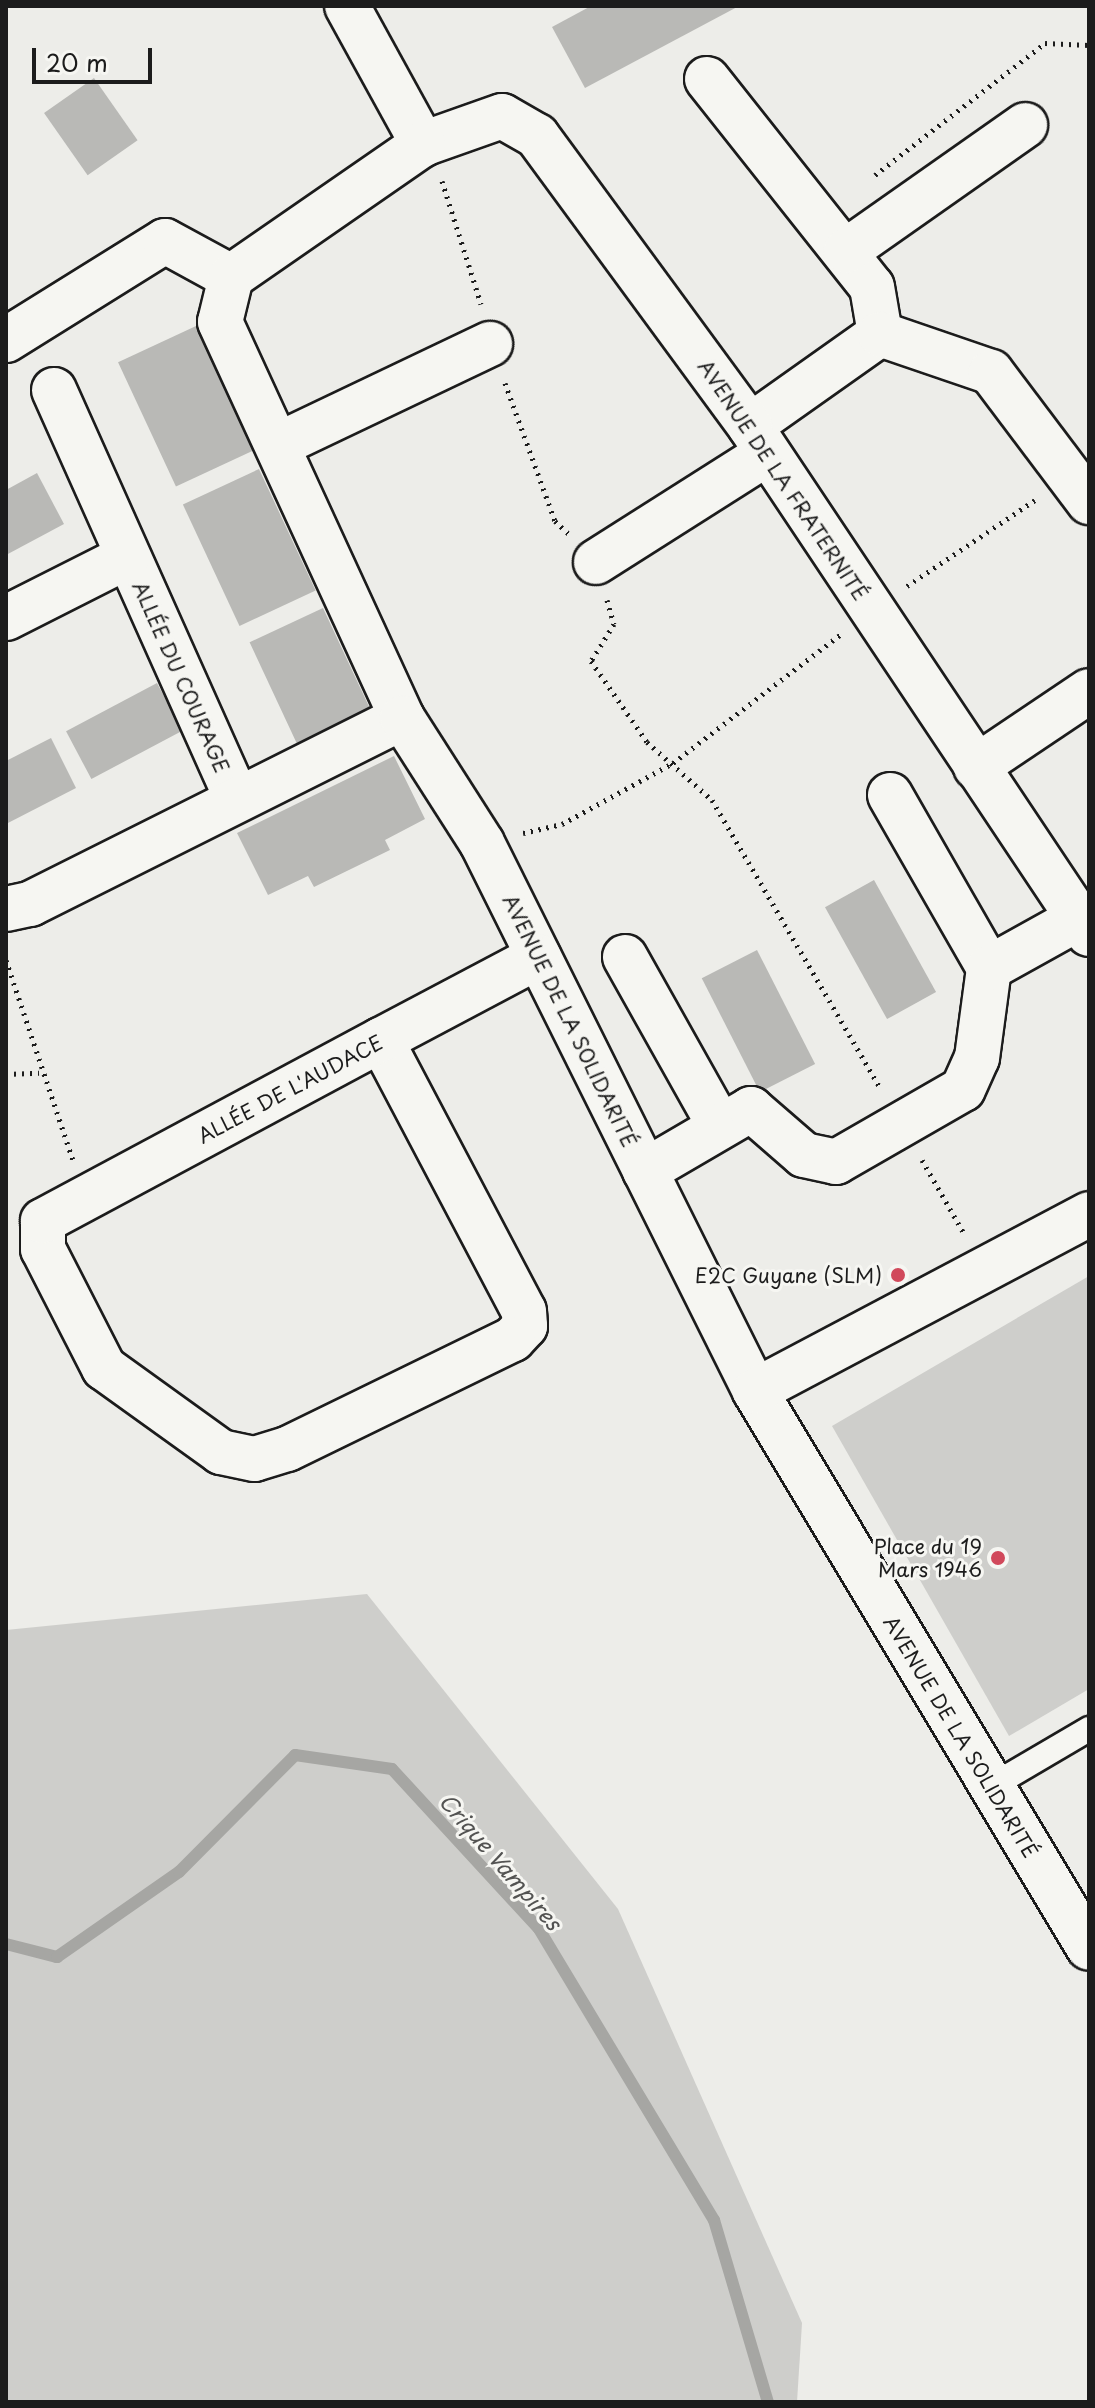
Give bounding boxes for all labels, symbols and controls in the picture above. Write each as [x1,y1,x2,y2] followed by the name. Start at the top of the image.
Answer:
[36,32,156,82] scale bar
[46,44,108,80] text: 20 m
[694,356,872,604] street label: AVENUE DE LA FRATERNITÉ
[127,576,235,778] street label: ALLÉE DU COURAGE
[498,891,642,1151] street label: AVENUE DE LA SOLIDARITÉ
[193,1030,387,1148] street label: ALLÉE DE L'AUDACE
[694,1263,882,1287] place label: E2C Guyane (SLM)
[889,1266,907,1284] marker: E2C Guyane (SLM)
[874,1534,982,1581] place label: Place du 19 Mars 1946
[989,1549,1007,1567] marker: Place du 19 Mars 1946
[879,1612,1043,1862] street label: AVENUE DE LA SOLIDARITÉ
[434,1787,568,1935] water label: Crique Vampires

